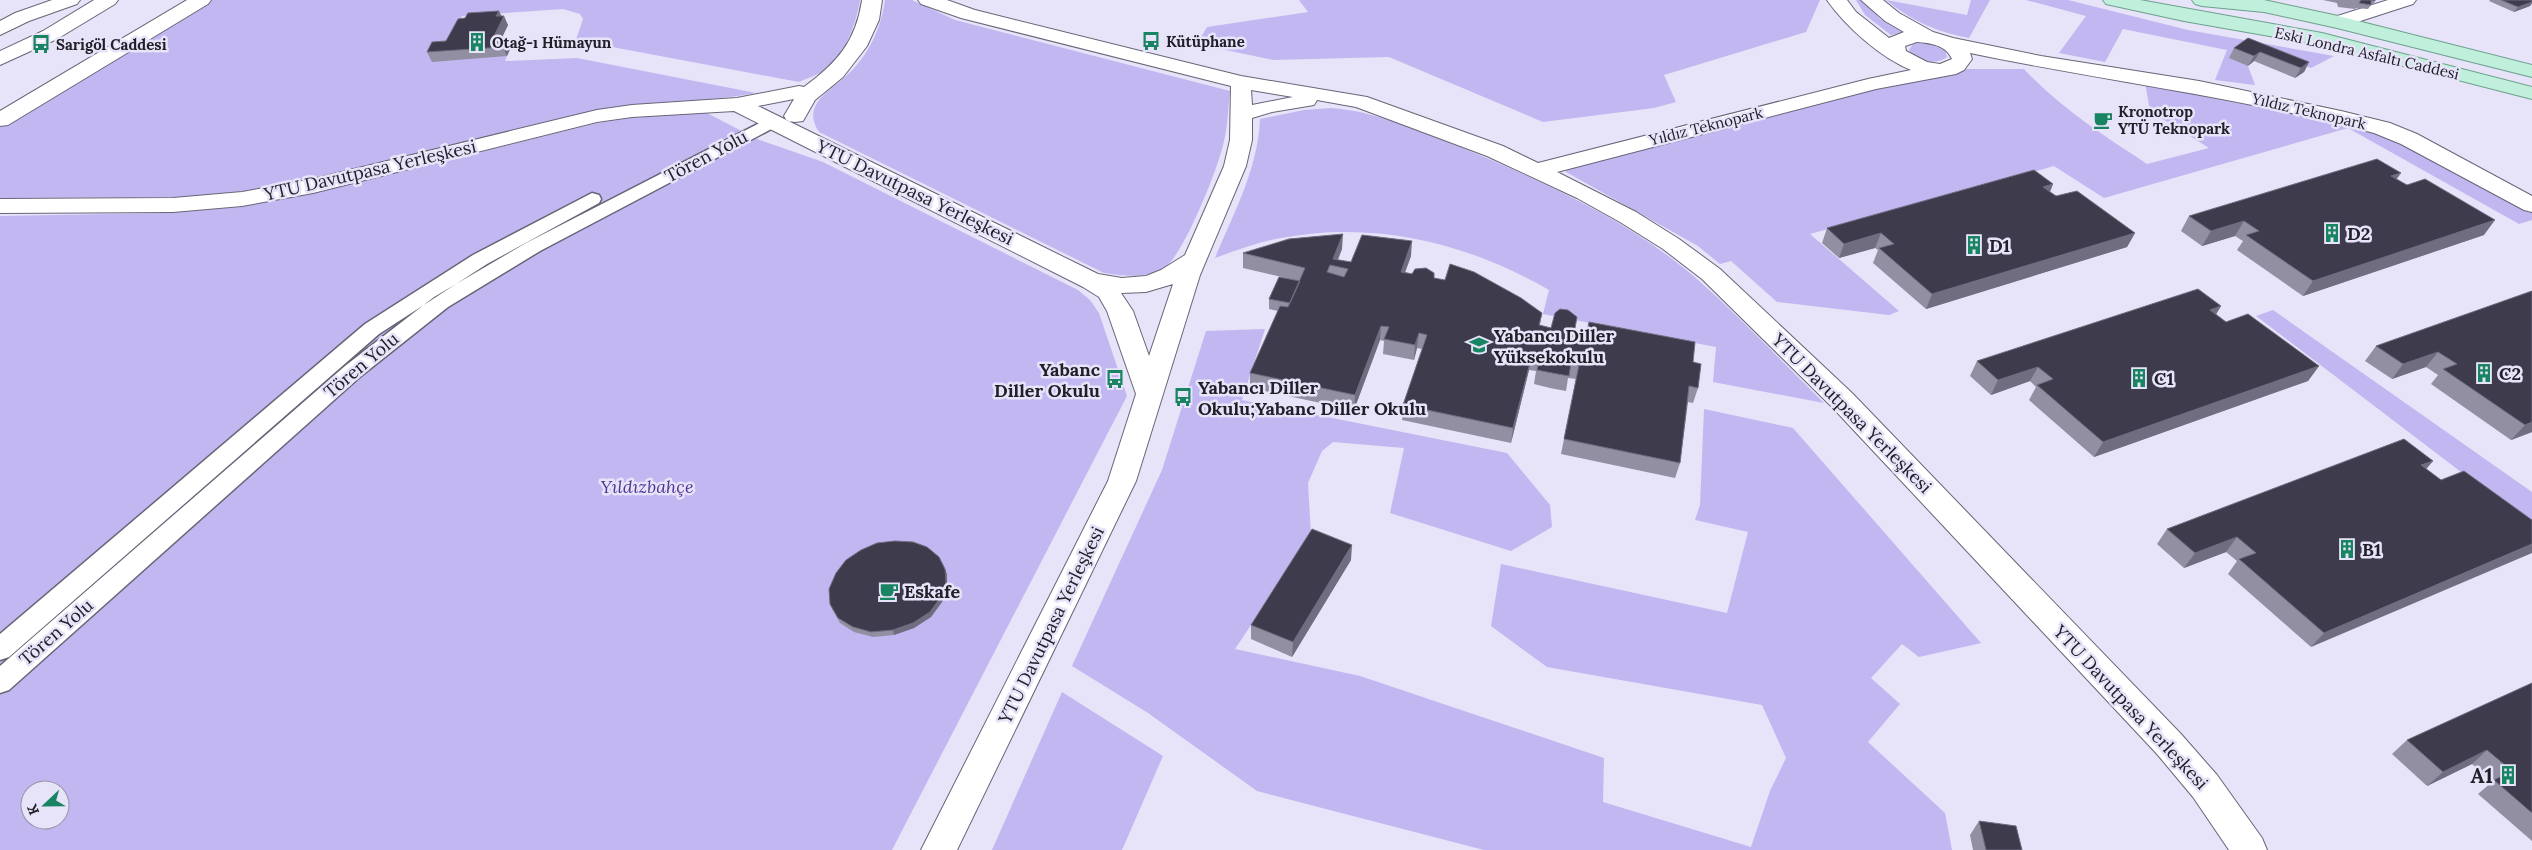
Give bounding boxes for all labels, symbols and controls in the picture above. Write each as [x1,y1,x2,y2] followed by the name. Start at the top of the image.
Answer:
[2273,23,2461,83] street label: Eski Londra Asfaltı Caddesi
[1140,30,1162,52] bus stop icon: Kütüphane
[466,31,488,53] building icon: Otağ-ı Hümayun
[1166,32,1245,51] place label: Kütüphane
[30,33,52,55] bus stop icon: Sarigöl Caddesi
[492,33,612,52] place label: Otağ-ı Hümayun
[56,35,167,54] place label: Sarigöl Caddesi
[2249,88,2368,133] street label: Yıldız Teknopark
[2118,102,2230,138] place label: Kronotrop YTÜ Teknopark
[1646,103,1765,150] street label: Yıldız Teknopark
[2092,109,2114,131] cafe icon: Kronotrop YTÜ Teknopark
[661,124,752,187] street label: Tören Yolu
[261,134,478,206] street label: YTU Davutpasa Yerleşkesi
[812,134,1018,250] street label: YTU Davutpasa Yerleşkesi
[2321,222,2343,244] building icon: D2
[2347,222,2370,245] place label: D2
[1963,234,1985,256] building icon: D1
[1989,234,2010,257] place label: D1
[1494,324,1615,368] place label: Yabancı Diller Yüksekokulu
[319,327,403,403] street label: Tören Yolu
[1766,327,1937,498] street label: YTU Davutpasa Yerleşkesi
[1468,334,1490,356] school or university icon: Yabancı Diller Yüksekokulu
[994,358,1101,402] place label: Yabanc Diller Okulu
[2473,362,2495,384] building icon: C2
[2499,362,2521,385] place label: C2
[2128,367,2150,389] building icon: C1
[2154,367,2174,390] place label: C1
[1104,368,1126,390] bus stop icon: Yabanc Diller Okulu
[1198,376,1426,420] place label: Yabancı Diller Okulu;Yabanc Diller Okulu
[1172,386,1194,408] bus stop icon: Yabancı Diller Okulu;Yabanc Diller Okulu
[601,475,693,498] park label: Yıldızbahçe
[993,522,1109,728] street label: YTU Davutpasa Yerleşkesi
[2336,538,2358,560] building icon: B1
[2362,538,2381,561] place label: B1
[878,580,900,602] cafe icon: Eskafe
[904,580,960,603] place label: Eskafe
[14,593,98,670] street label: Tören Yolu
[2048,619,2213,794] street label: YTU Davutpasa Yerleşkesi
[2470,762,2493,789] place label: A1
[2497,764,2519,786] building icon: A1
[20,780,70,830] north arrow
[23,802,43,818] text: K

